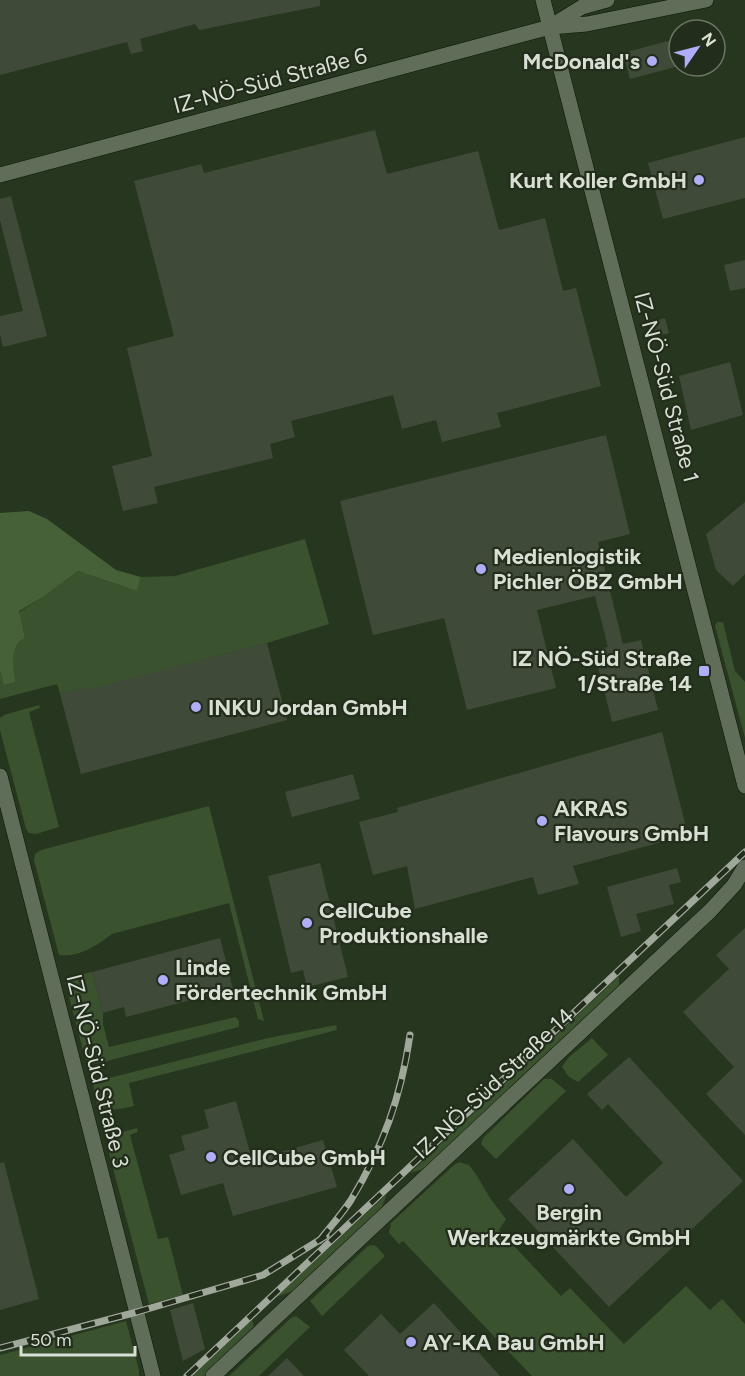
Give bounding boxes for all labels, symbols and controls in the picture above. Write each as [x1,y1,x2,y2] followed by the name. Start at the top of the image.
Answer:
[667,18,727,78] north arrow
[698,29,720,50] text: N
[170,42,370,119] street label: IZ-NÖ-Süd Straße 6
[523,48,640,75] place label: McDonald's
[645,54,659,68] marker: McDonald's
[509,167,687,194] place label: Kurt Koller GmbH
[692,173,706,187] marker: Kurt Koller GmbH
[628,289,705,485] street label: IZ-NÖ-Süd Straße 1
[493,543,683,595] place label: Medienlogistik Pichler ÖBZ GmbH
[474,562,488,576] marker: Medienlogistik Pichler ÖBZ GmbH
[512,645,692,697] place label: IZ NÖ-Süd Straße 1/Straße 14
[697,664,711,678] marker: IZ NÖ-Süd Straße 1/Straße 14
[208,694,408,721] place label: INKU Jordan GmbH
[189,700,203,714] marker: INKU Jordan GmbH
[554,795,709,847] place label: AKRAS Flavours GmbH
[535,814,549,828] marker: AKRAS Flavours GmbH
[319,897,488,949] place label: CellCube Produktionshalle
[300,916,314,930] marker: CellCube Produktionshalle
[175,954,388,1006] place label: Linde Fördertechnik GmbH
[60,971,135,1171] street label: IZ-NÖ-Süd Straße 3
[156,973,170,987] marker: Linde Fördertechnik GmbH
[407,1002,579,1165] street label: IZ-NÖ-Süd Straße 14
[223,1144,386,1171] place label: CellCube GmbH
[204,1150,218,1164] marker: CellCube GmbH
[562,1182,576,1196] marker: Bergin Werkzeugmärkte GmbH
[447,1199,691,1251] place label: Bergin Werkzeugmärkte GmbH
[21,1319,135,1357] scale bar
[30,1329,72,1351] text: 50 m
[423,1329,605,1356] place label: AY-KA Bau GmbH
[404,1335,418,1349] marker: AY-KA Bau GmbH

